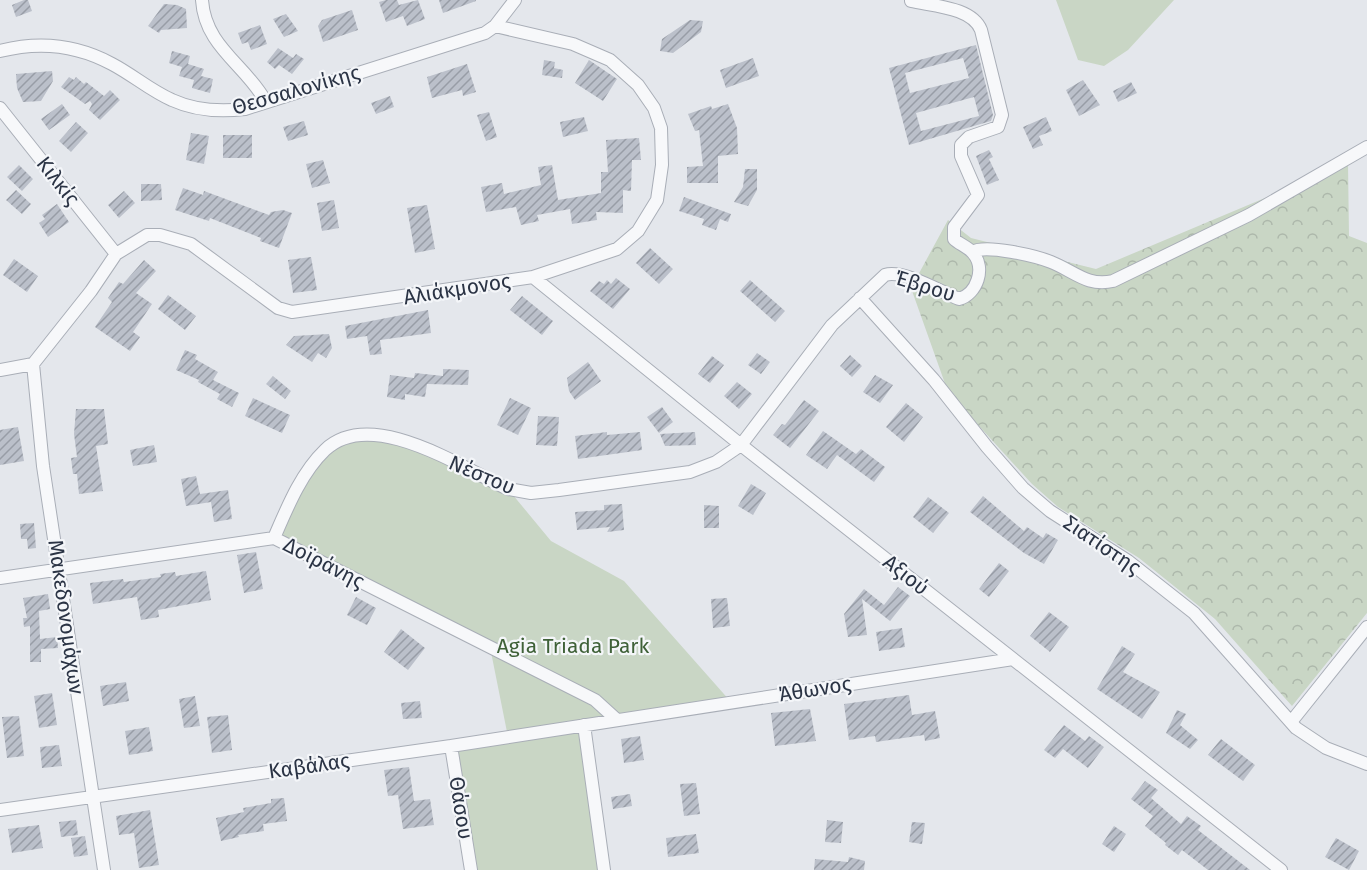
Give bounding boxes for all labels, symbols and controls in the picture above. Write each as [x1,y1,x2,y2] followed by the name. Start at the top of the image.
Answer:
[229,59,363,121] street label: Θεσσαλονίκης
[31,151,85,211] street label: Κιλκίς
[891,264,959,308] street label: Έβρου
[402,268,513,310] street label: Αλιάκμονος
[445,449,519,501] street label: Νέστου
[1058,510,1146,580] street label: Σιατίστης
[279,532,369,595] street label: Δοϊράνης
[42,538,90,696] street label: Μακεδονομάχων
[878,549,934,601] street label: Αξιού
[497,633,649,659] park label: Agia Triada Park
[777,670,853,708] street label: Άθωνος
[267,747,351,785] street label: Καβάλας
[443,775,479,841] street label: Θάσου

